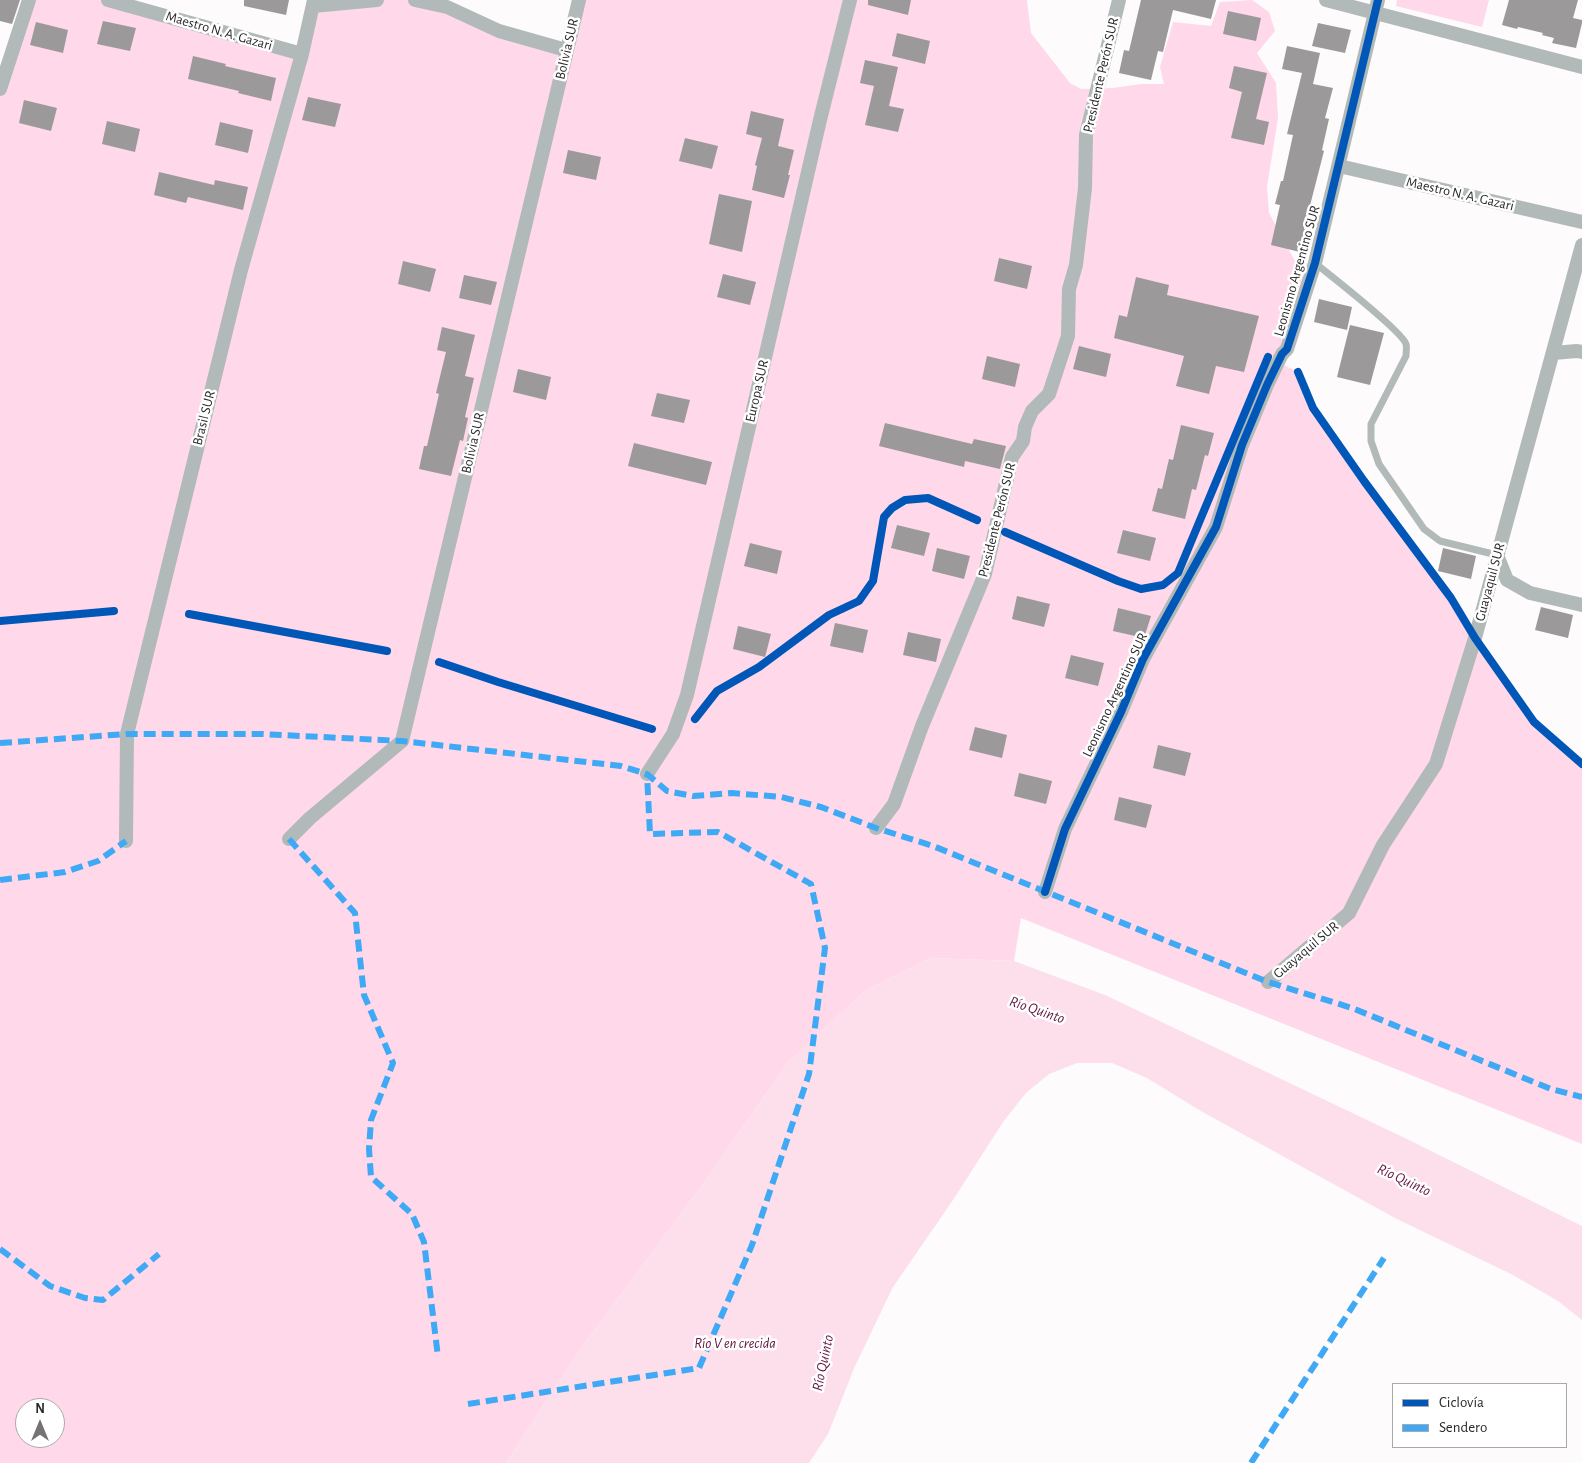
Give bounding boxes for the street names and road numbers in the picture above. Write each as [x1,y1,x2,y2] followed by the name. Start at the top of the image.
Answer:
[164,8,274,54] street label: Maestro N. A. Gazari
[1080,16,1122,134] street label: Presidente Perón SUR
[552,17,582,81] street label: Bolivia SUR
[1404,173,1516,215] street label: Maestro N. A. Gazari
[1270,204,1324,338] street label: Leonismo Argentino SUR
[742,358,772,424] street label: Europa SUR
[189,389,219,447] street label: Brasil SUR
[458,411,488,475] street label: Bolivia SUR
[975,461,1019,579] street label: Presidente Perón SUR
[1471,541,1509,623] street label: Guayaquil SUR
[1079,630,1151,760] street label: Leonismo Argentino SUR
[1270,918,1342,982] street label: Guayaquil SUR

